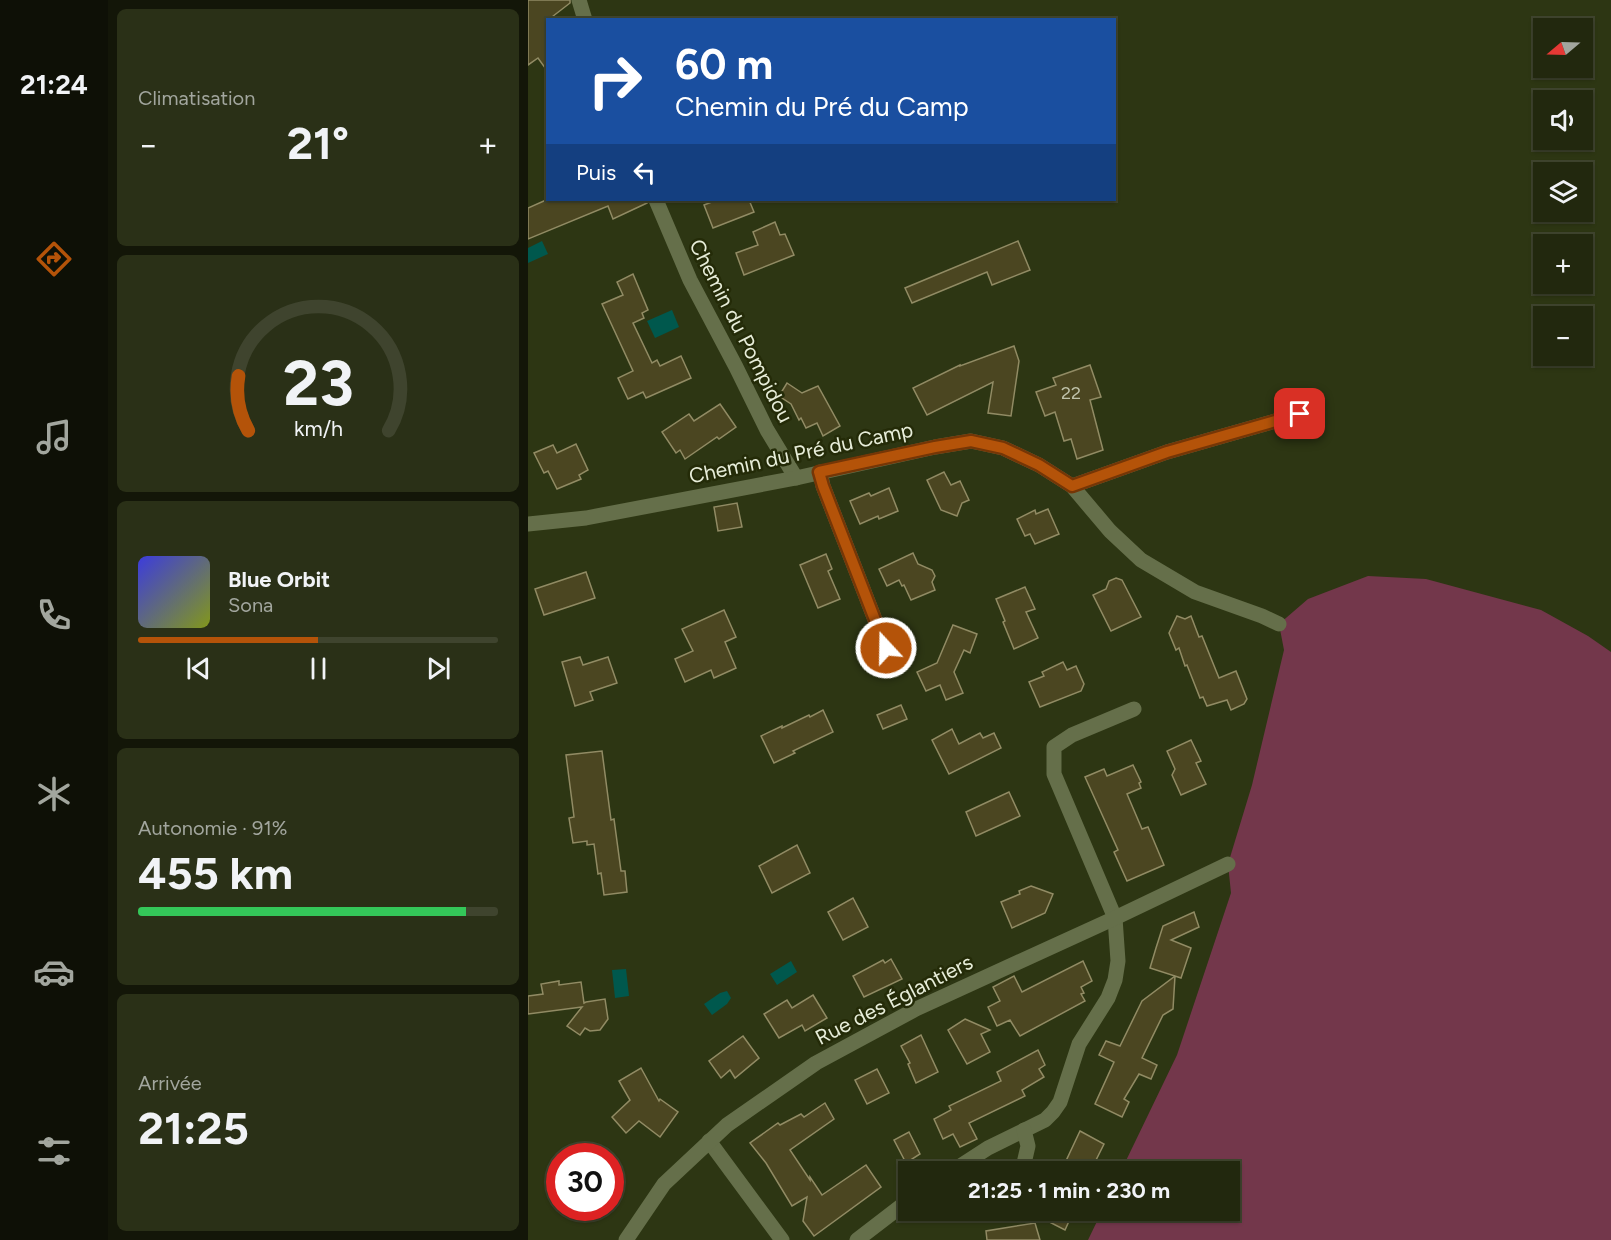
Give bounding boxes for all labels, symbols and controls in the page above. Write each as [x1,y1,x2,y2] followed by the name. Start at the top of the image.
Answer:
[1533,18,1593,78] north arrow
[1533,18,1593,366] map controls
[675,39,773,90] text: 60 m
[576,42,654,120] icon: right
[20,68,88,101] text: 21:24
[138,86,255,110] text: Climatisation
[675,90,969,123] text: Chemin du Pré du Camp
[1533,90,1593,150] button: sound
[287,116,349,170] text: 21°
[138,125,159,164] text: −
[477,125,498,164] text: +
[628,156,661,189] icon: left
[576,159,616,186] text: Puis
[1533,162,1593,222] button: layers
[1533,234,1593,294] button: +
[684,235,799,427] street label: Chemin du Pompidou
[33,238,75,280] icon: directions
[1533,306,1593,366] button: −
[283,346,353,421] text: 23
[1061,382,1081,404] house number: 22
[1274,388,1325,439] pin
[1283,397,1316,430] icon: arrive
[33,416,75,458] icon: music
[294,416,342,441] text: km/h
[687,417,915,488] street label: Chemin du Pré du Camp
[228,566,330,593] text: Blue Orbit
[228,593,273,617] text: Sona
[33,594,75,636] icon: phone
[854,616,918,680] position arrow
[182,652,215,685] icon: previous
[302,652,335,685] icon: pause
[422,652,455,685] icon: next
[33,773,75,815] icon: climate
[138,816,287,840] text: Autonomie · 91%
[138,846,293,900] text: 455 km
[811,949,977,1050] street label: Rue des Églantiers
[33,951,75,993] icon: car
[138,1071,202,1095] text: Arrivée
[138,1101,249,1155] text: 21:25
[33,1130,75,1172] icon: filters
[546,1143,624,1221] speed limit sign: 30
[968,1177,1170,1204] text: 21:25 · 1 min · 230 m

